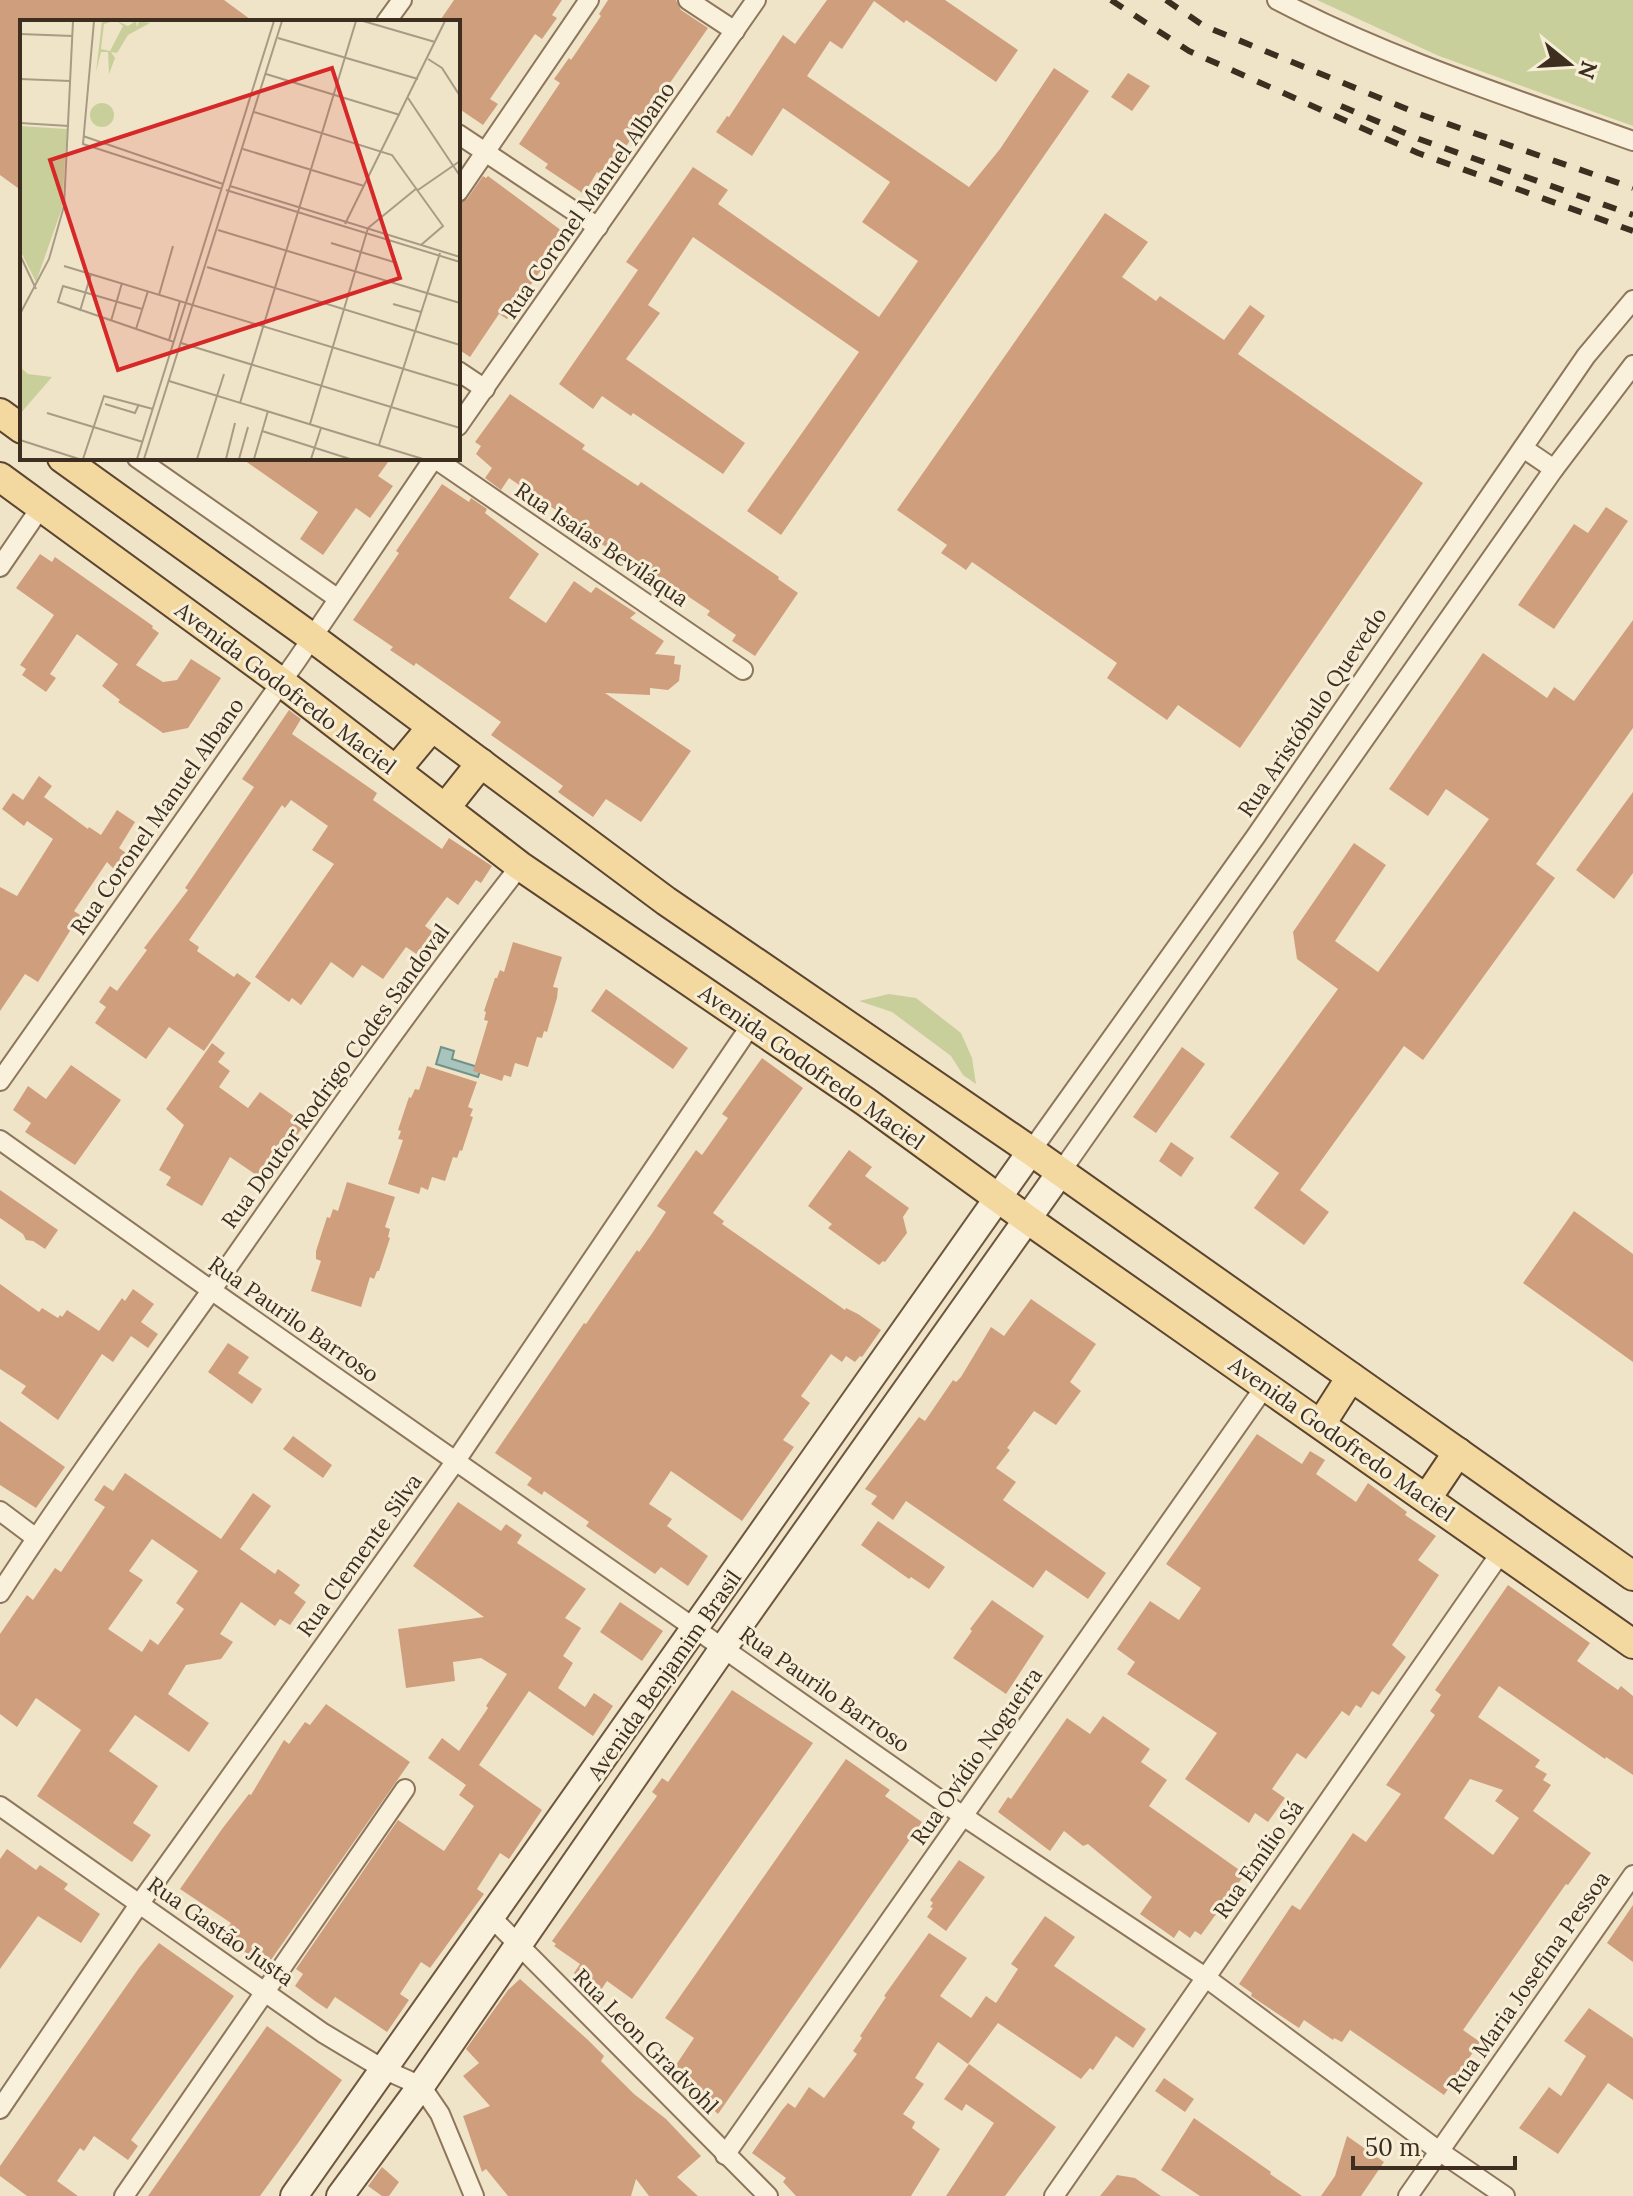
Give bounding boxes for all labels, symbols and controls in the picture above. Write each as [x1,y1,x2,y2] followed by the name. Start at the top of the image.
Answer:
[20,20,460,460] inset map
[1529,24,1609,104] north arrow
[1572,58,1604,83] text: N
[495,76,681,324] street label: Rua Coronel Manuel Albano
[510,476,694,612] street label: Rua Isaías Beviláqua
[169,595,402,780] street label: Avenida Godofredo Maciel
[1231,602,1393,822] street label: Rua Aristóbulo Quevedo
[64,692,250,940] street label: Rua Coronel Manuel Albano
[215,918,455,1234] street label: Rua Doutor Rodrigo Codes Sandoval
[693,978,930,1156] street label: Avenida Godofredo Maciel
[203,1250,385,1388] street label: Rua Paurilo Barroso
[1223,1350,1460,1528] street label: Avenida Godofredo Maciel
[290,1468,428,1642] street label: Rua Clemente Silva
[580,1565,747,1786] street label: Avenida Benjamim Brasil
[734,1620,916,1758] street label: Rua Paurilo Barroso
[904,1662,1048,1850] street label: Rua Ovídio Nogueira
[1207,1794,1309,1924] street label: Rua Emílio Sá
[1440,1865,1616,2099] street label: Rua Maria Josefina Pessoa
[142,1870,300,1992] street label: Rua Gastão Justa
[567,1962,725,2120] street label: Rua Leon Gradvohl
[1353,2120,1515,2170] scale bar
[1365,2132,1421,2163] text: 50 m

